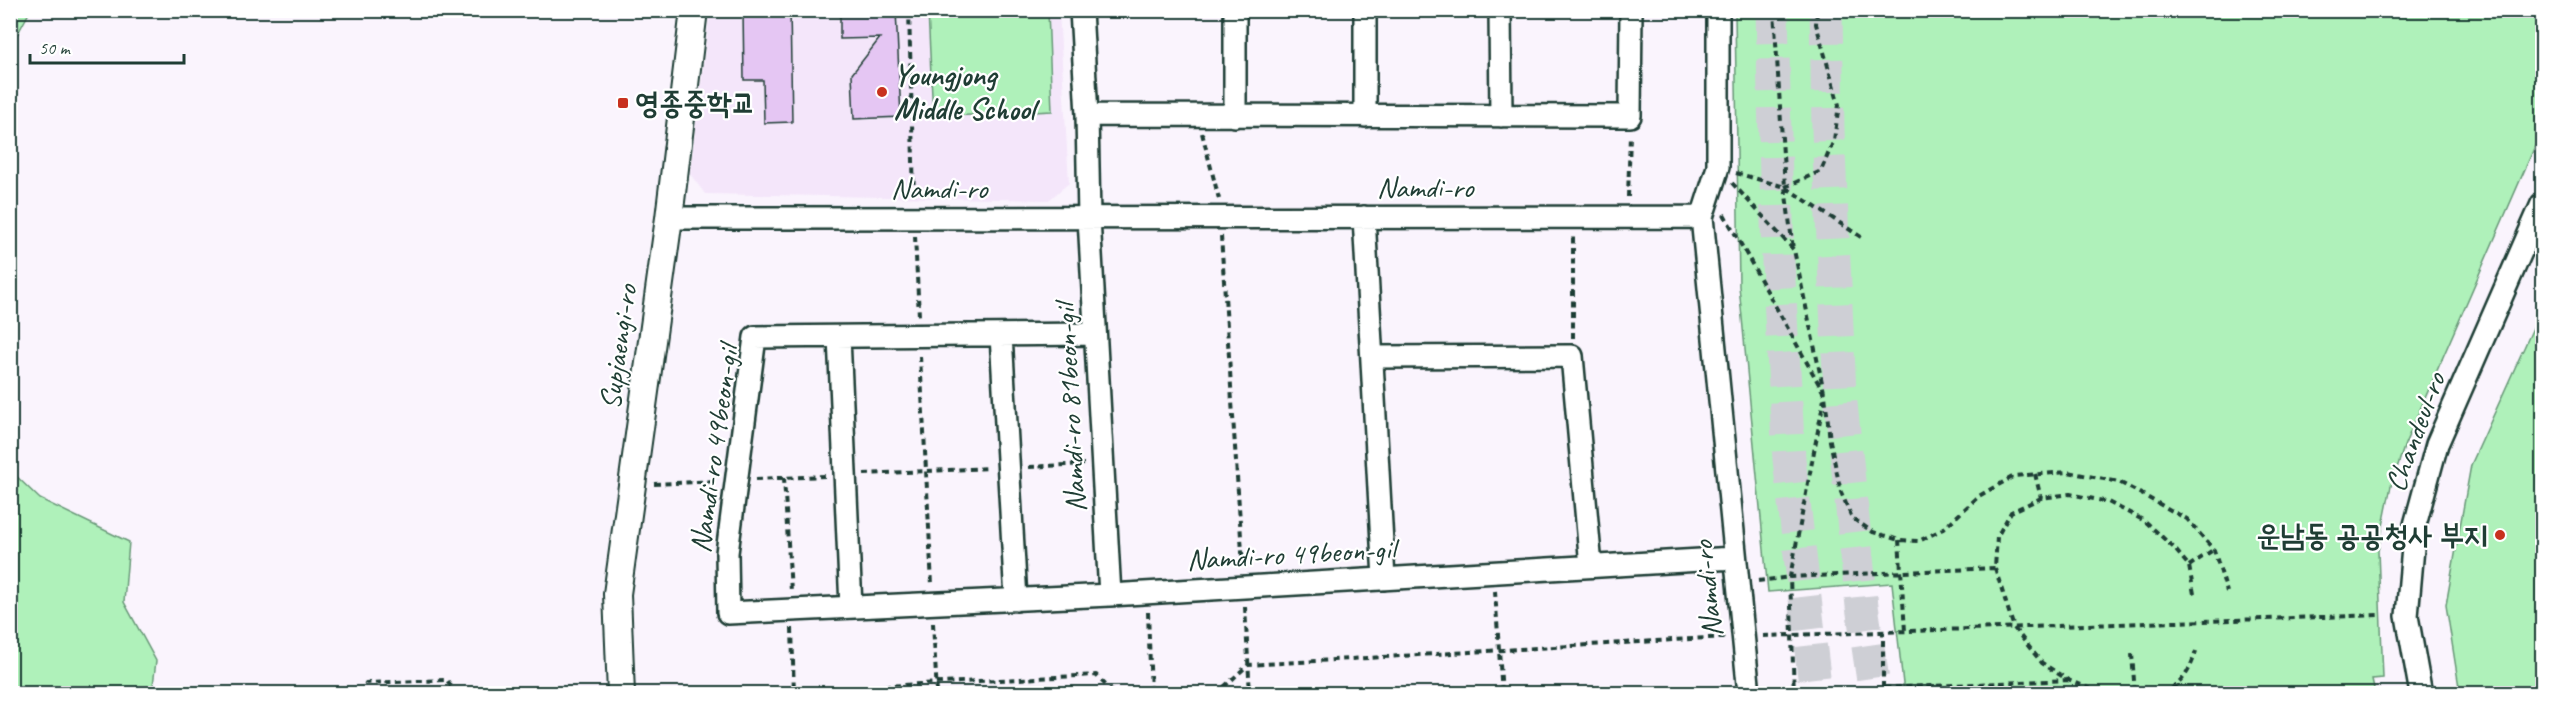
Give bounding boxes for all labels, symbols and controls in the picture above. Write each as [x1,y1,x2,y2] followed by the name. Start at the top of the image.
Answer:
[30,27,184,65] scale bar
[39,37,72,59] text: 50 m
[894,56,1041,128] place label: Youngjong Middle School
[635,84,756,122] place label: 영종중학교
[875,85,889,99] marker: Youngjong Middle School
[616,96,630,110] marker: 영종중학교
[1377,168,1475,206] street label: Namdi-ro
[891,169,989,207] street label: Namdi-ro
[590,281,646,412] street label: Supjaengi-ro
[1045,298,1094,513] street label: Namdi-ro 81beon-gil
[681,338,748,555] street label: Namdi-ro 49beon-gil
[2376,366,2454,497] street label: Chandeul-ro
[2256,516,2488,554] place label: 운남동 공공청사 부지
[2493,528,2507,542] marker: 운남동 공공청사 부지
[1186,529,1401,578] street label: Namdi-ro 49beon-gil
[1683,538,1731,639] street label: Namdi-ro

